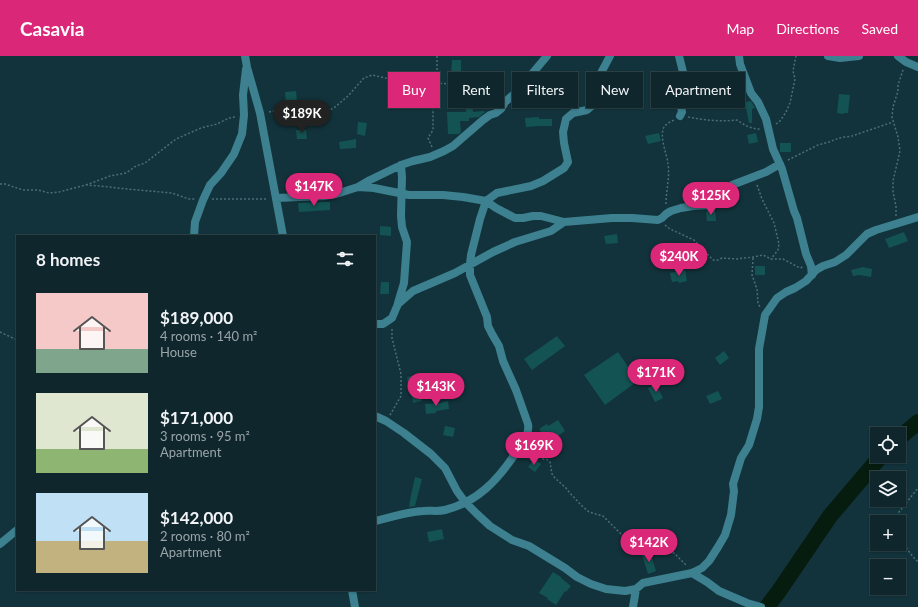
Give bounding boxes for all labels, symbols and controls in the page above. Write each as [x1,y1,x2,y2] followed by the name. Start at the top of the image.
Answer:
[20,17,84,40] text: Casavia
[727,20,754,37] text: Map
[776,20,839,37] text: Directions
[861,20,898,37] text: Saved
[388,72,440,108] chip: Buy
[448,72,504,108] chip: Rent
[512,72,578,108] chip: Filters
[586,72,643,108] chip: New
[651,72,745,108] chip: Apartment
[274,100,330,134] pin: $189K
[282,105,322,121] text: $189K
[286,173,342,207] pin: $147K
[294,178,334,194] text: $147K
[683,182,739,216] pin: $125K
[691,187,731,203] text: $125K
[651,243,707,277] pin: $240K
[334,248,356,270] icon: filters
[659,248,699,264] text: $240K
[36,249,100,270] text: 8 homes
[160,307,233,328] text: $189,000
[68,309,116,357] icon: home
[160,328,257,344] text: 4 rooms · 140 m²
[160,344,197,360] text: House
[628,359,684,393] pin: $171K
[636,364,676,380] text: $171K
[408,373,464,407] pin: $143K
[416,378,456,394] text: $143K
[160,407,233,428] text: $171,000
[68,409,116,457] icon: home
[870,427,906,595] map controls
[870,427,906,463] button: locate
[160,428,250,444] text: 3 rooms · 95 m²
[506,432,562,466] pin: $169K
[514,437,554,453] text: $169K
[160,444,221,460] text: Apartment
[870,471,906,507] button: layers
[160,507,233,528] text: $142,000
[68,509,116,557] icon: home
[870,515,906,551] button: +
[160,528,250,544] text: 2 rooms · 80 m²
[621,529,677,563] pin: $142K
[629,534,669,550] text: $142K
[160,544,221,560] text: Apartment
[870,559,906,595] button: −

